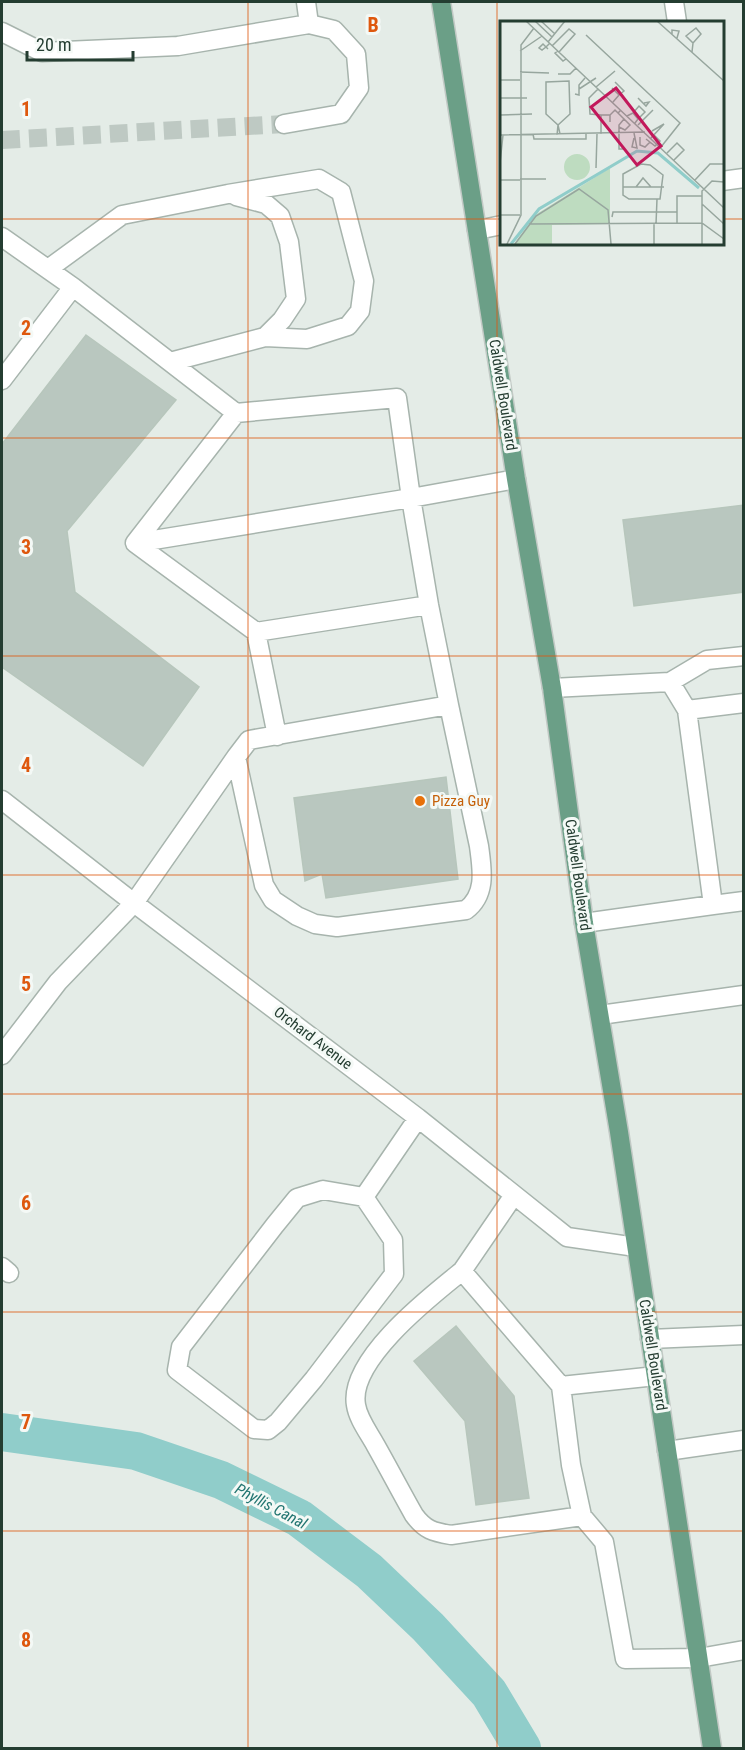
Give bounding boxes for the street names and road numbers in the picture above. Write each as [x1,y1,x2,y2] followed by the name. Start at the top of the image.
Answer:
[485,338,521,452] street label: Caldwell Boulevard
[561,818,595,932] street label: Caldwell Boulevard
[270,1003,356,1073] street label: Orchard Avenue
[635,1298,671,1412] street label: Caldwell Boulevard

